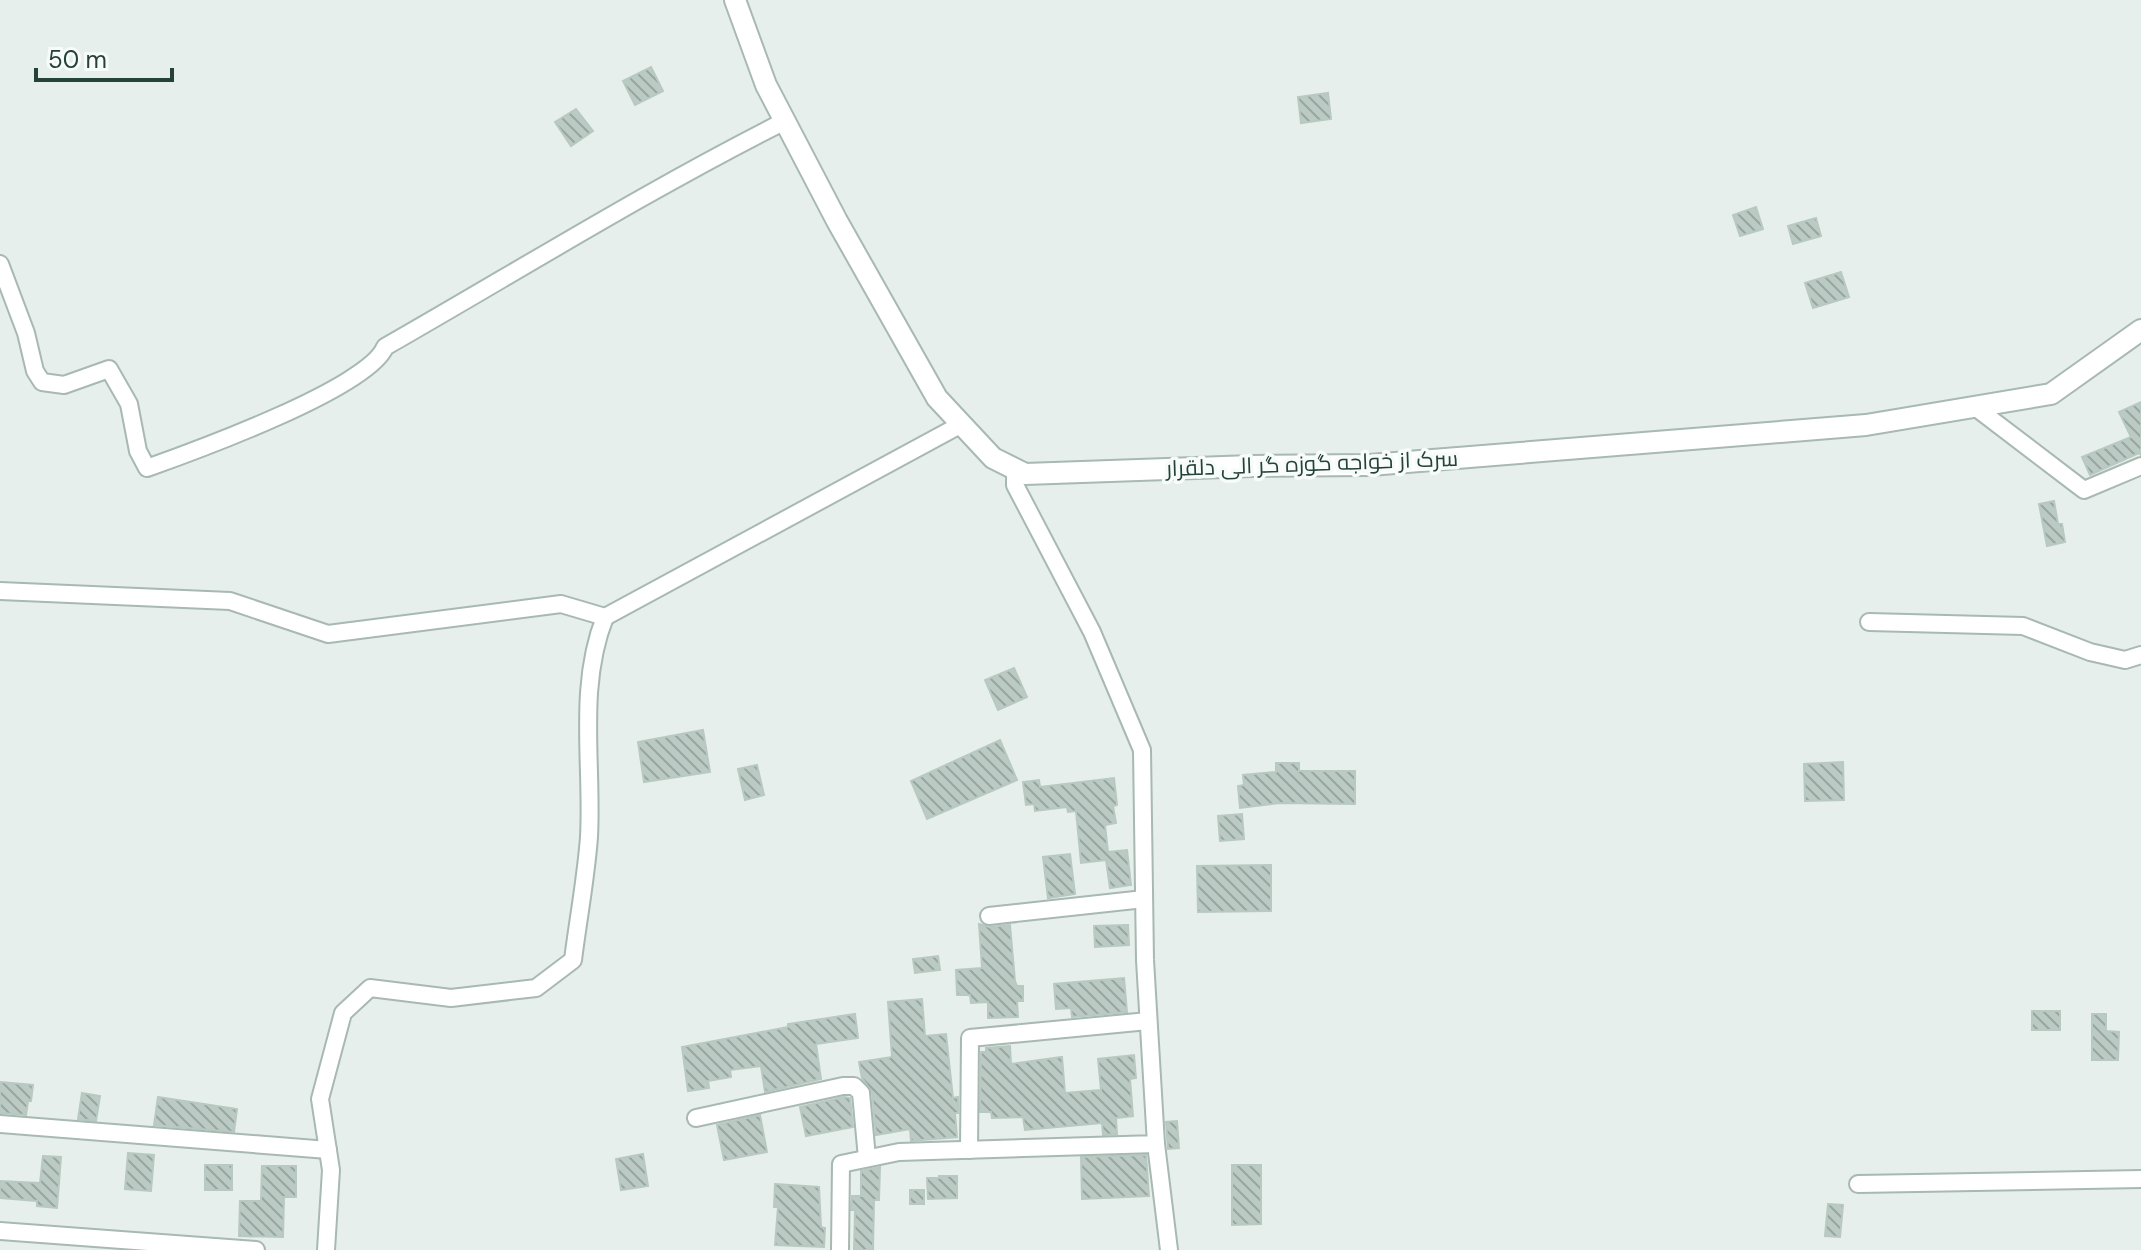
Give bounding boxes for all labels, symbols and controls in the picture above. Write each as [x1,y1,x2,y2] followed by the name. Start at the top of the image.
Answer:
[36,32,172,82] scale bar
[48,44,107,75] text: 50 m
[1163,444,1459,483] street label: سرک از خواجه گوزه گر الی دلقرار

